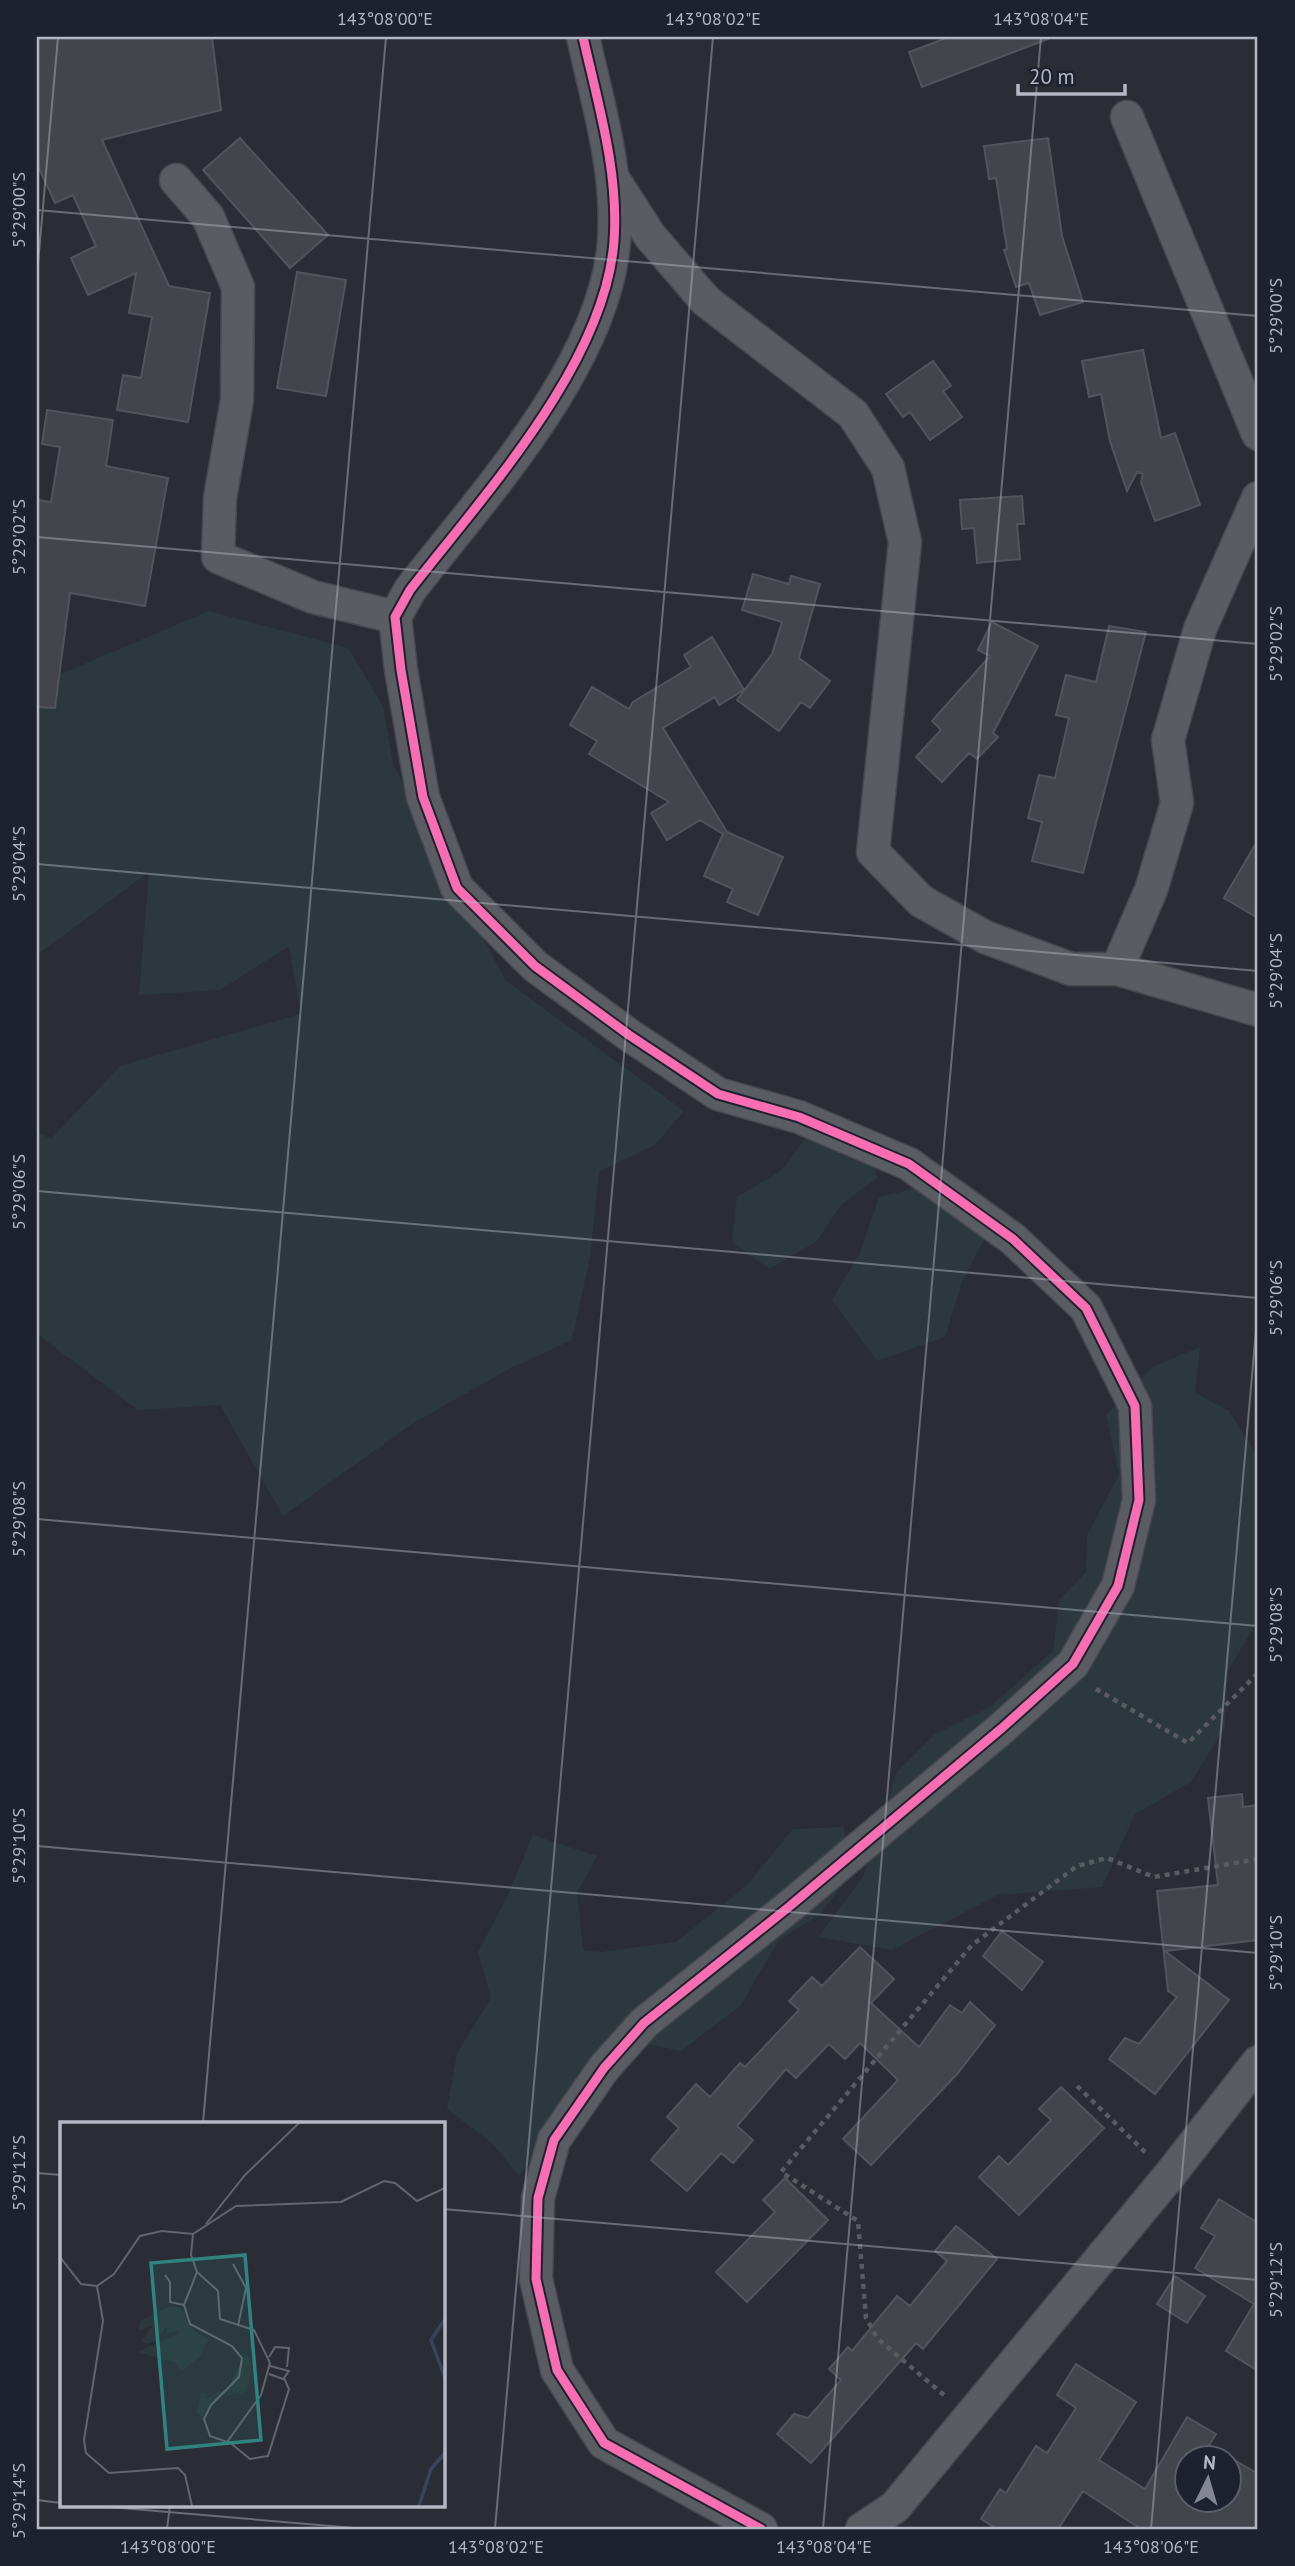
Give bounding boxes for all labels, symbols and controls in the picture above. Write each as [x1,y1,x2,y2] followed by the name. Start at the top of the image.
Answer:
[337,7,433,30] text: 143°08'00"E
[665,7,761,30] text: 143°08'02"E
[993,7,1089,30] text: 143°08'04"E
[1018,52,1125,96] scale bar
[1029,63,1075,90] text: 20 m
[7,172,30,248] text: 5°29'00"S
[1264,278,1287,354] text: 5°29'00"S
[7,499,30,575] text: 5°29'02"S
[1264,606,1287,682] text: 5°29'02"S
[7,826,30,902] text: 5°29'04"S
[1264,933,1287,1009] text: 5°29'04"S
[7,1154,30,1230] text: 5°29'06"S
[1264,1260,1287,1336] text: 5°29'06"S
[7,1481,30,1557] text: 5°29'08"S
[1264,1587,1287,1663] text: 5°29'08"S
[7,1808,30,1884] text: 5°29'10"S
[1264,1915,1287,1991] text: 5°29'10"S
[60,2122,444,2506] inset map
[7,2135,30,2211] text: 5°29'12"S
[1264,2242,1287,2318] text: 5°29'12"S
[1172,2444,1242,2514] north arrow
[1202,2450,1217,2475] text: N
[7,2463,30,2539] text: 5°29'14"S
[120,2535,216,2558] text: 143°08'00"E
[448,2535,544,2558] text: 143°08'02"E
[776,2535,872,2558] text: 143°08'04"E
[1103,2535,1199,2558] text: 143°08'06"E

